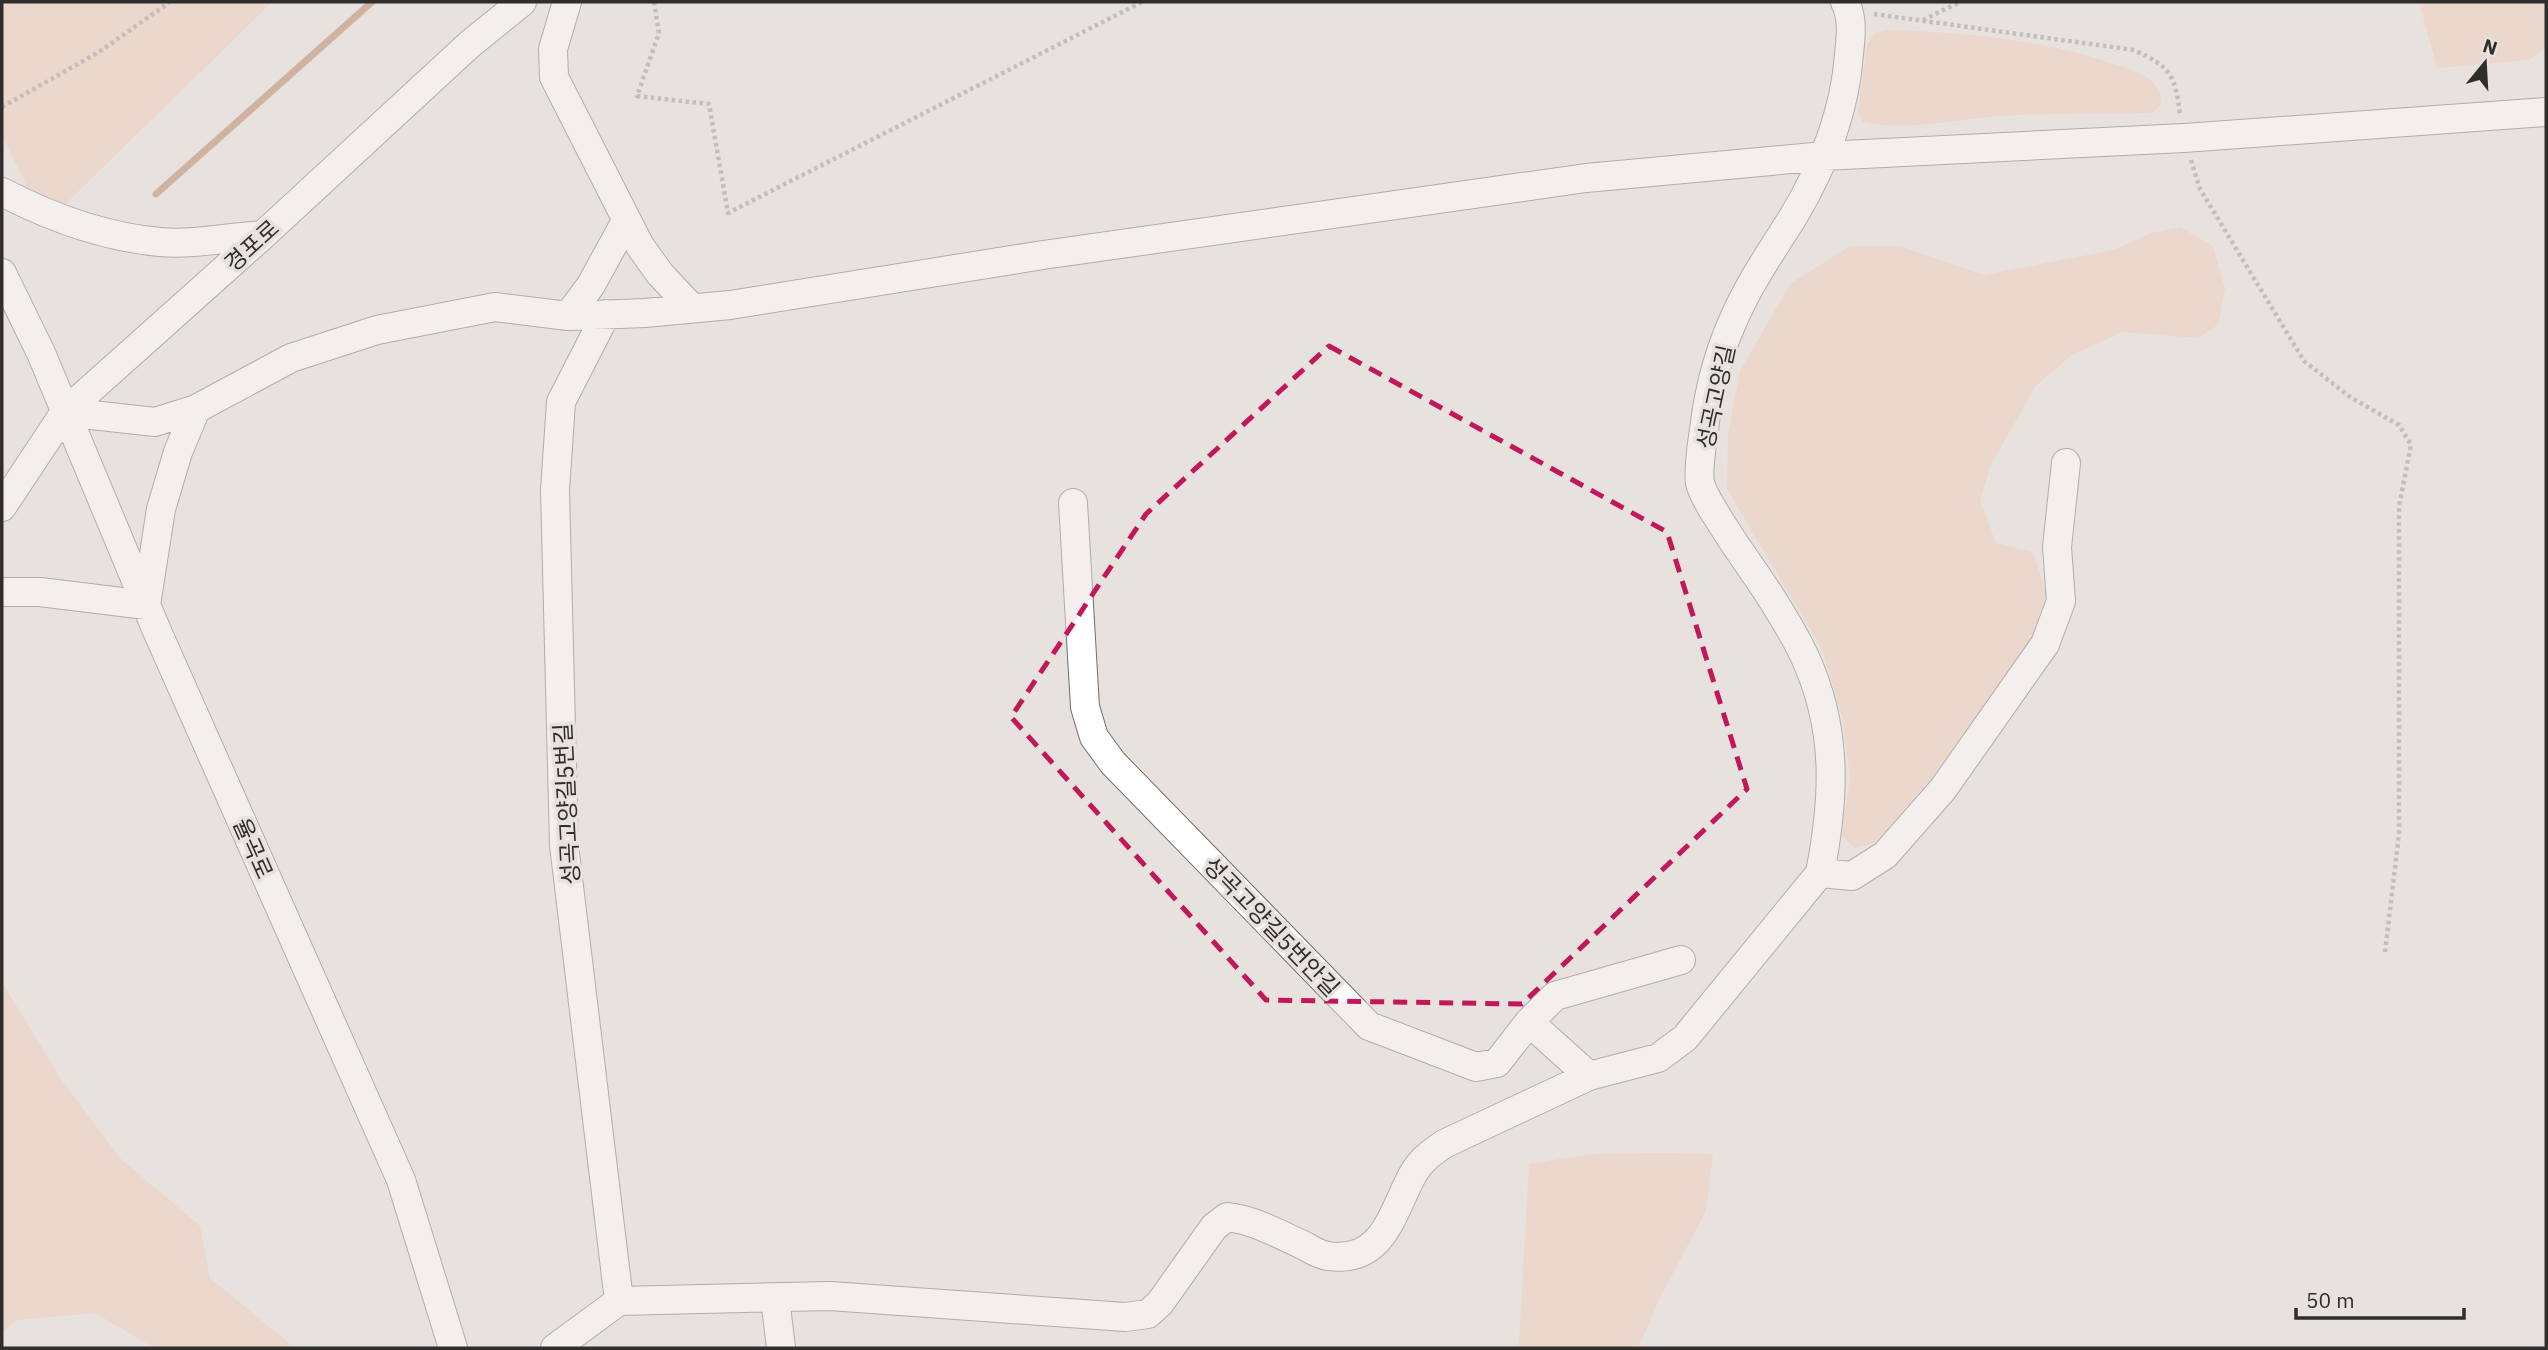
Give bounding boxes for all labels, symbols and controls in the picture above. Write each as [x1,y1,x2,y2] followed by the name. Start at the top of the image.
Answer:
[2450,28,2520,98] north arrow
[2480,33,2501,60] text: N
[217,213,285,277] street label: 경포로
[1689,342,1741,452] street label: 성곡고양길
[547,722,585,886] street label: 성곡고양길5번길
[227,813,281,883] street label: 율곡로
[1198,850,1346,1002] street label: 성곡고양길5번안길
[2296,1276,2464,1320] scale bar
[2306,1286,2355,1314] text: 50 m

